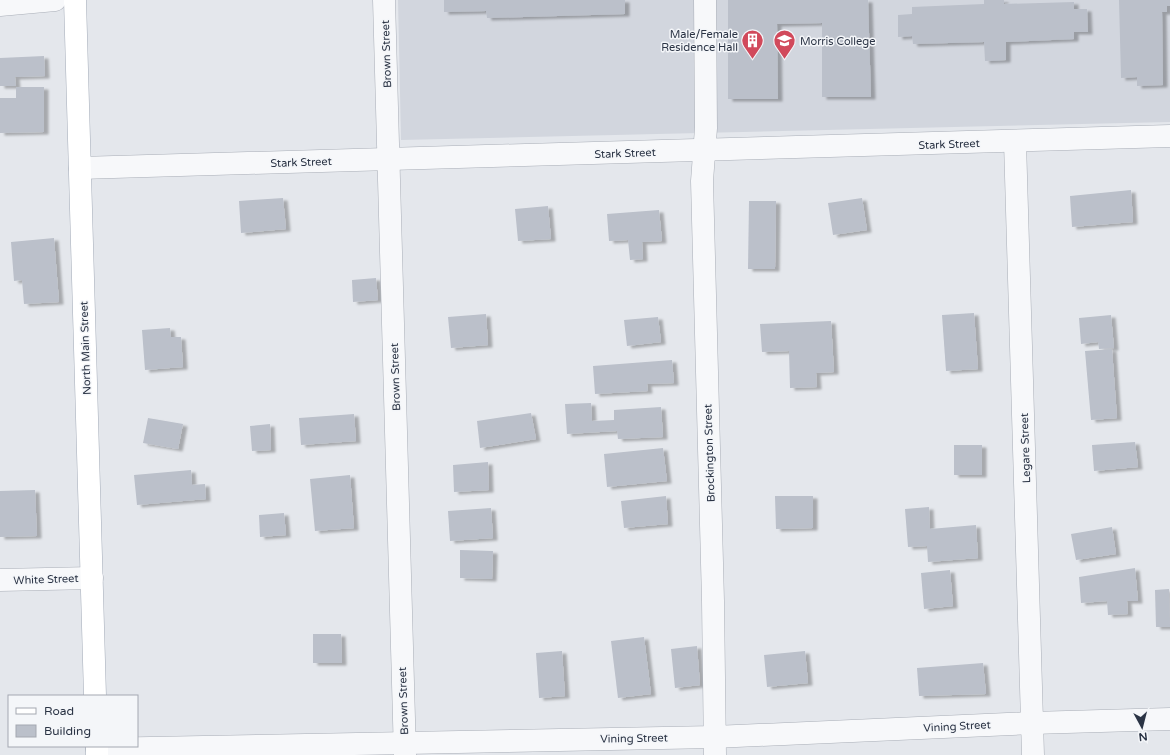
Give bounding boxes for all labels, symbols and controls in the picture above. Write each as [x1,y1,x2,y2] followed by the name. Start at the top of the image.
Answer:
[379,20,394,88] street label: Brown Street
[740,27,766,60] building icon: Male/Female Residence Hall
[661,28,738,54] place label: Male/Female Residence Hall
[772,28,798,61] school or university icon: Morris College
[800,35,876,48] place label: Morris College
[918,137,980,152] street label: Stark Street
[594,146,656,161] street label: Stark Street
[270,155,332,170] street label: Stark Street
[77,301,94,395] street label: North Main Street
[388,343,403,411] street label: Brown Street
[701,404,718,502] street label: Brockington Street
[1018,413,1033,483] street label: Legare Street
[13,572,79,587] street label: White Street
[396,667,411,735] street label: Brown Street
[8,695,138,747] legend
[44,704,74,718] text: Road
[1122,707,1162,747] north arrow
[923,718,991,735] street label: Vining Street
[44,724,91,738] text: Building
[1138,729,1148,743] text: N
[600,731,668,746] street label: Vining Street

